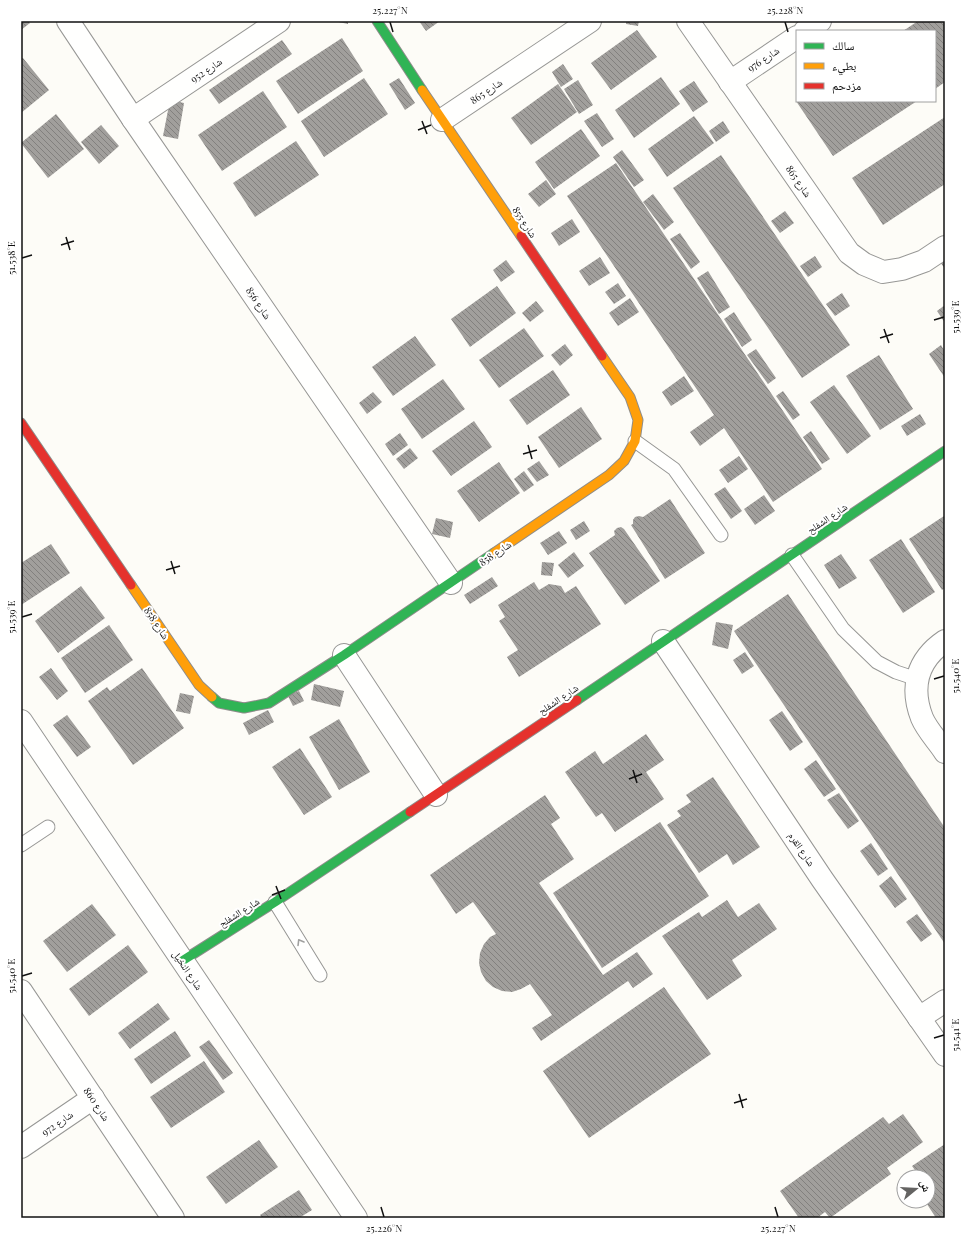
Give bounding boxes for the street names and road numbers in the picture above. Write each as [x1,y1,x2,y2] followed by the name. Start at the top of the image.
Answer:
[744,43,782,75] street label: شارع 976
[187,54,225,86] street label: شارع 952
[467,75,505,107] street label: شارع 865
[783,162,815,200] street label: شارع 865
[509,204,541,241] street label: شارع 855
[243,284,275,322] street label: شارع 856
[804,499,850,537] street label: شارع الشفلح
[476,537,514,569] street label: شارع 858
[141,604,173,642] street label: شارع 858
[535,680,581,718] street label: شارع الشفلح
[785,829,819,870] street label: شارع القرم
[216,894,262,930] street label: شارع الشفلح
[170,947,207,993] street label: شارع النخيل
[81,1084,114,1124] street label: شارع 860
[38,1107,76,1139] street label: شارع 972

